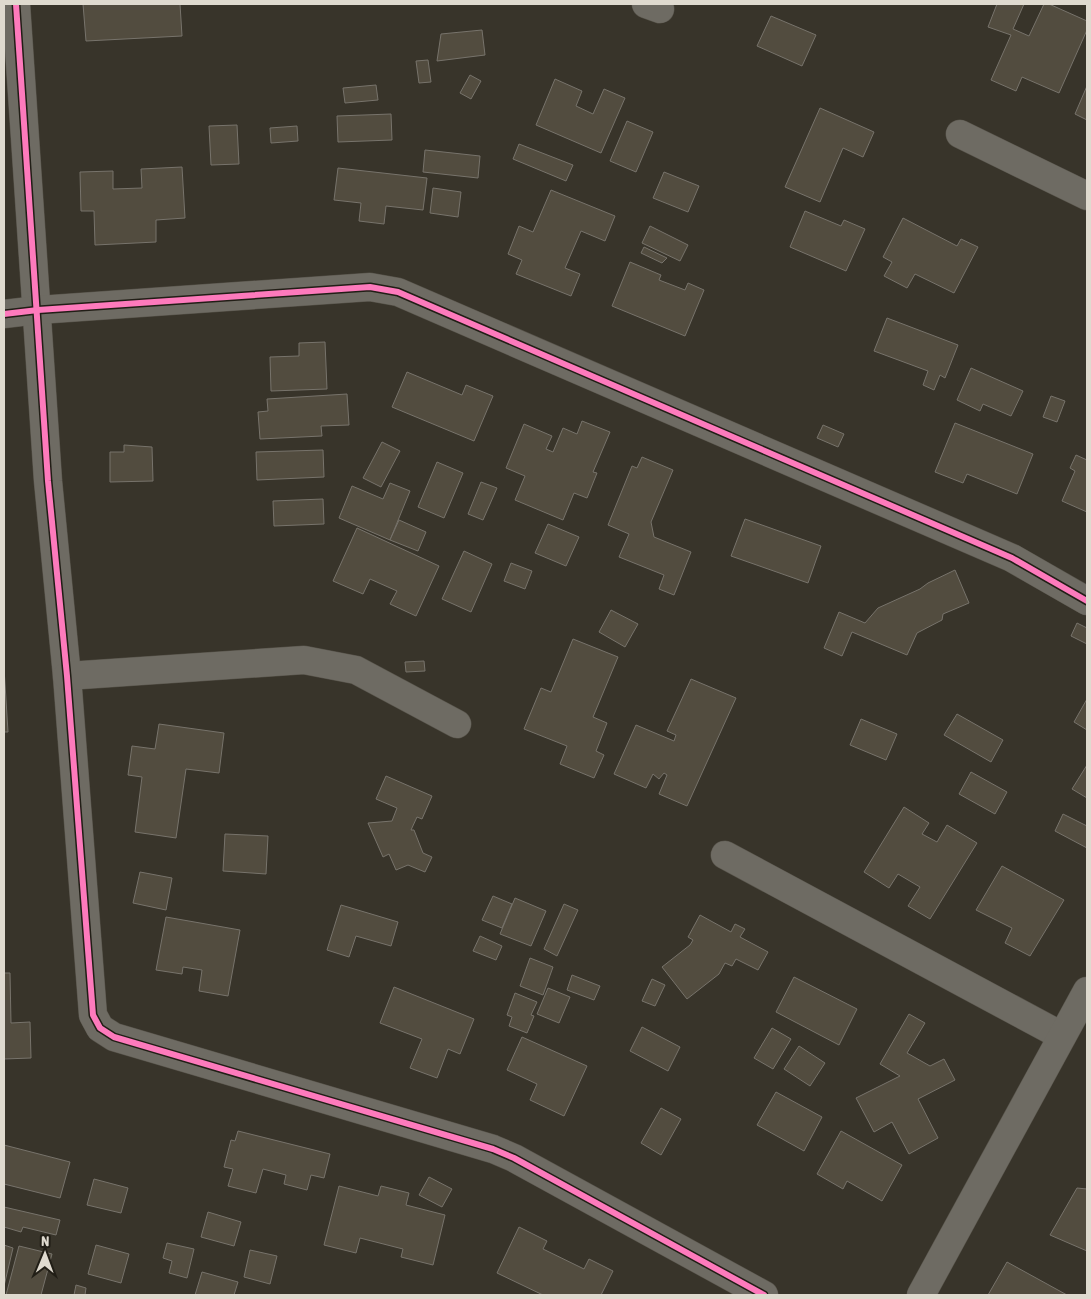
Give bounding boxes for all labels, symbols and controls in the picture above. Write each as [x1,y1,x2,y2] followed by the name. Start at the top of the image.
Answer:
[20,1229,70,1279] north arrow
[41,1233,49,1249] text: N

